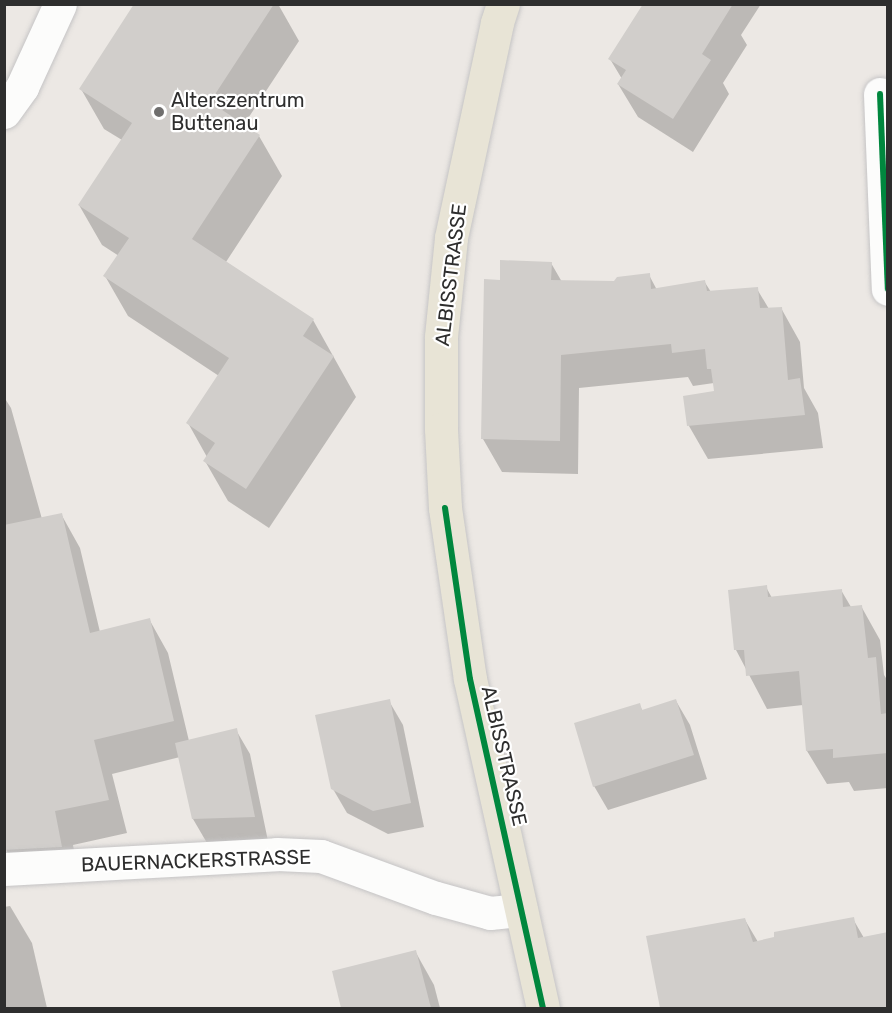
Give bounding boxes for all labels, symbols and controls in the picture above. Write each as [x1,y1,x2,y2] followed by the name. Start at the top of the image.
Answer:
[171,88,305,135] place label: Alterszentrum Buttenau
[152,105,166,119] marker: Alterszentrum Buttenau
[430,203,472,347] street label: ALBISSTRASSE
[476,684,532,828] street label: ALBISSTRASSE
[80,845,312,877] street label: BAUERNACKERSTRASSE

